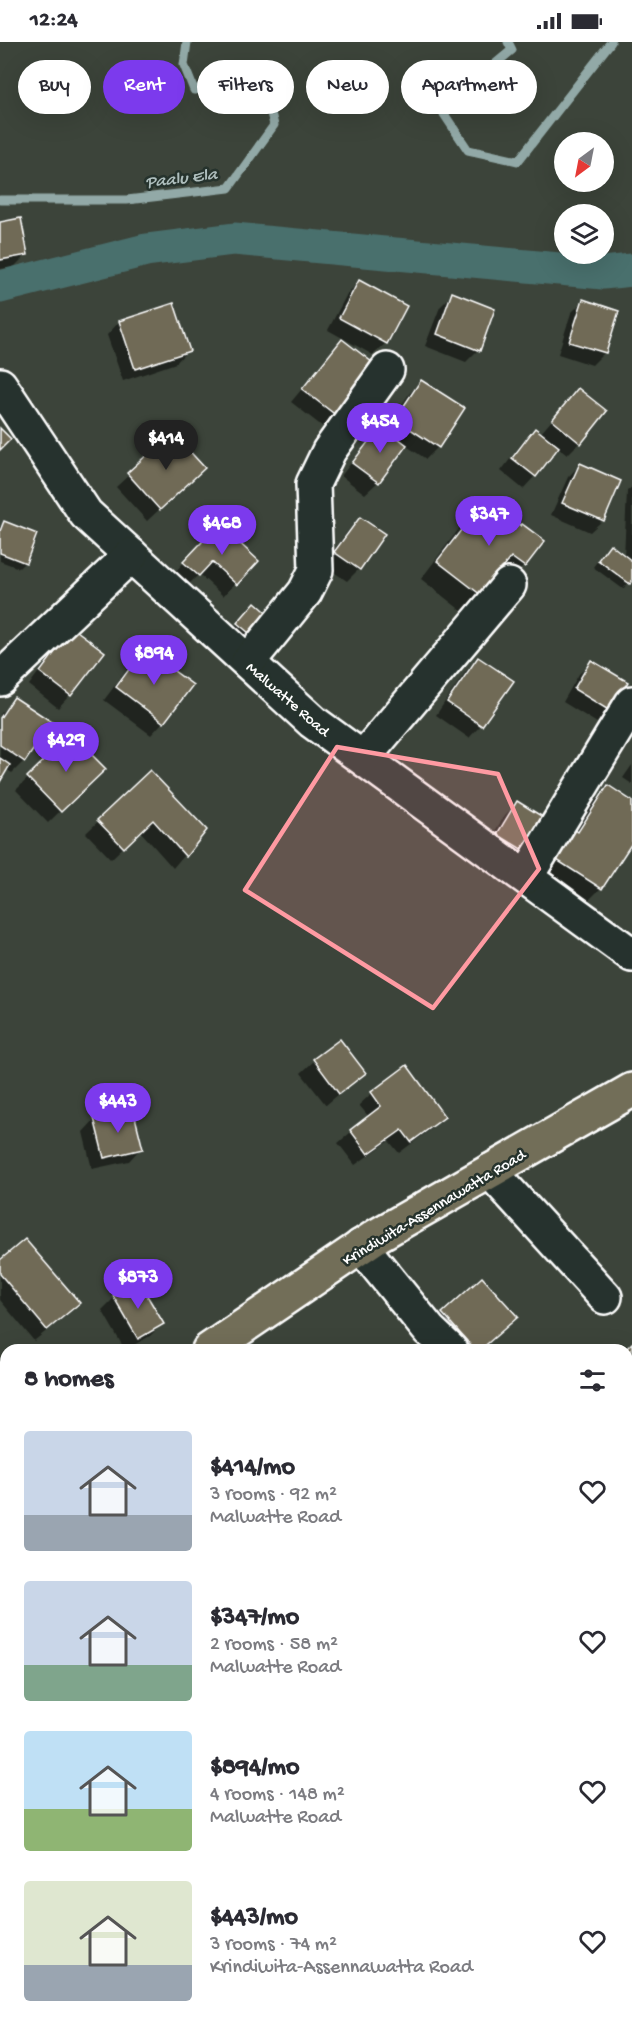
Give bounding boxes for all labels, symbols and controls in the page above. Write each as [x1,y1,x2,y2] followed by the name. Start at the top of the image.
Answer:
[30,8,78,34] text: 12:24
[18,60,91,114] chip: Buy
[103,60,185,114] chip: Rent
[197,60,294,114] chip: Filters
[306,60,389,114] chip: New
[401,60,537,114] chip: Apartment
[554,132,614,192] north arrow
[554,132,614,264] map controls
[144,165,219,194] water label: Paalu Ela
[554,204,614,264] button: layers
[344,403,416,454] pin: $454
[361,411,399,434] text: $454
[130,420,202,471] pin: $414
[148,428,184,451] text: $414
[453,496,525,547] pin: $347
[469,504,509,527] text: $347
[186,505,258,556] pin: $468
[202,513,242,536] text: $468
[118,635,190,686] pin: $894
[134,643,174,666] text: $894
[241,659,334,743] street label: Malwatte Road
[30,722,102,773] pin: $429
[47,730,85,753] text: $429
[82,1083,154,1134] pin: $443
[99,1091,137,1114] text: $443
[340,1146,531,1271] street label: Krindiwita-Assennawatta Road
[102,1259,174,1310] pin: $873
[118,1267,158,1290] text: $873
[576,1364,609,1397] icon: filters
[24,1365,113,1396] text: 8 homes
[210,1453,295,1484] text: $414/mo
[72,1455,144,1527] icon: home
[576,1475,609,1508] icon: heart
[210,1484,337,1507] text: 3 rooms · 92 m²
[210,1507,341,1530] text: Malwatte Road
[210,1603,299,1634] text: $347/mo
[72,1605,144,1677] icon: home
[576,1625,609,1658] icon: heart
[210,1634,338,1657] text: 2 rooms · 58 m²
[210,1657,341,1680] text: Malwatte Road
[210,1753,299,1784] text: $894/mo
[72,1755,144,1827] icon: home
[576,1775,609,1808] icon: heart
[210,1784,345,1807] text: 4 rooms · 148 m²
[210,1807,341,1830] text: Malwatte Road
[210,1903,298,1934] text: $443/mo
[72,1905,144,1977] icon: home
[576,1925,609,1958] icon: heart
[210,1934,337,1957] text: 3 rooms · 74 m²
[210,1957,473,1980] text: Krindiwita-Assennawatta Road

